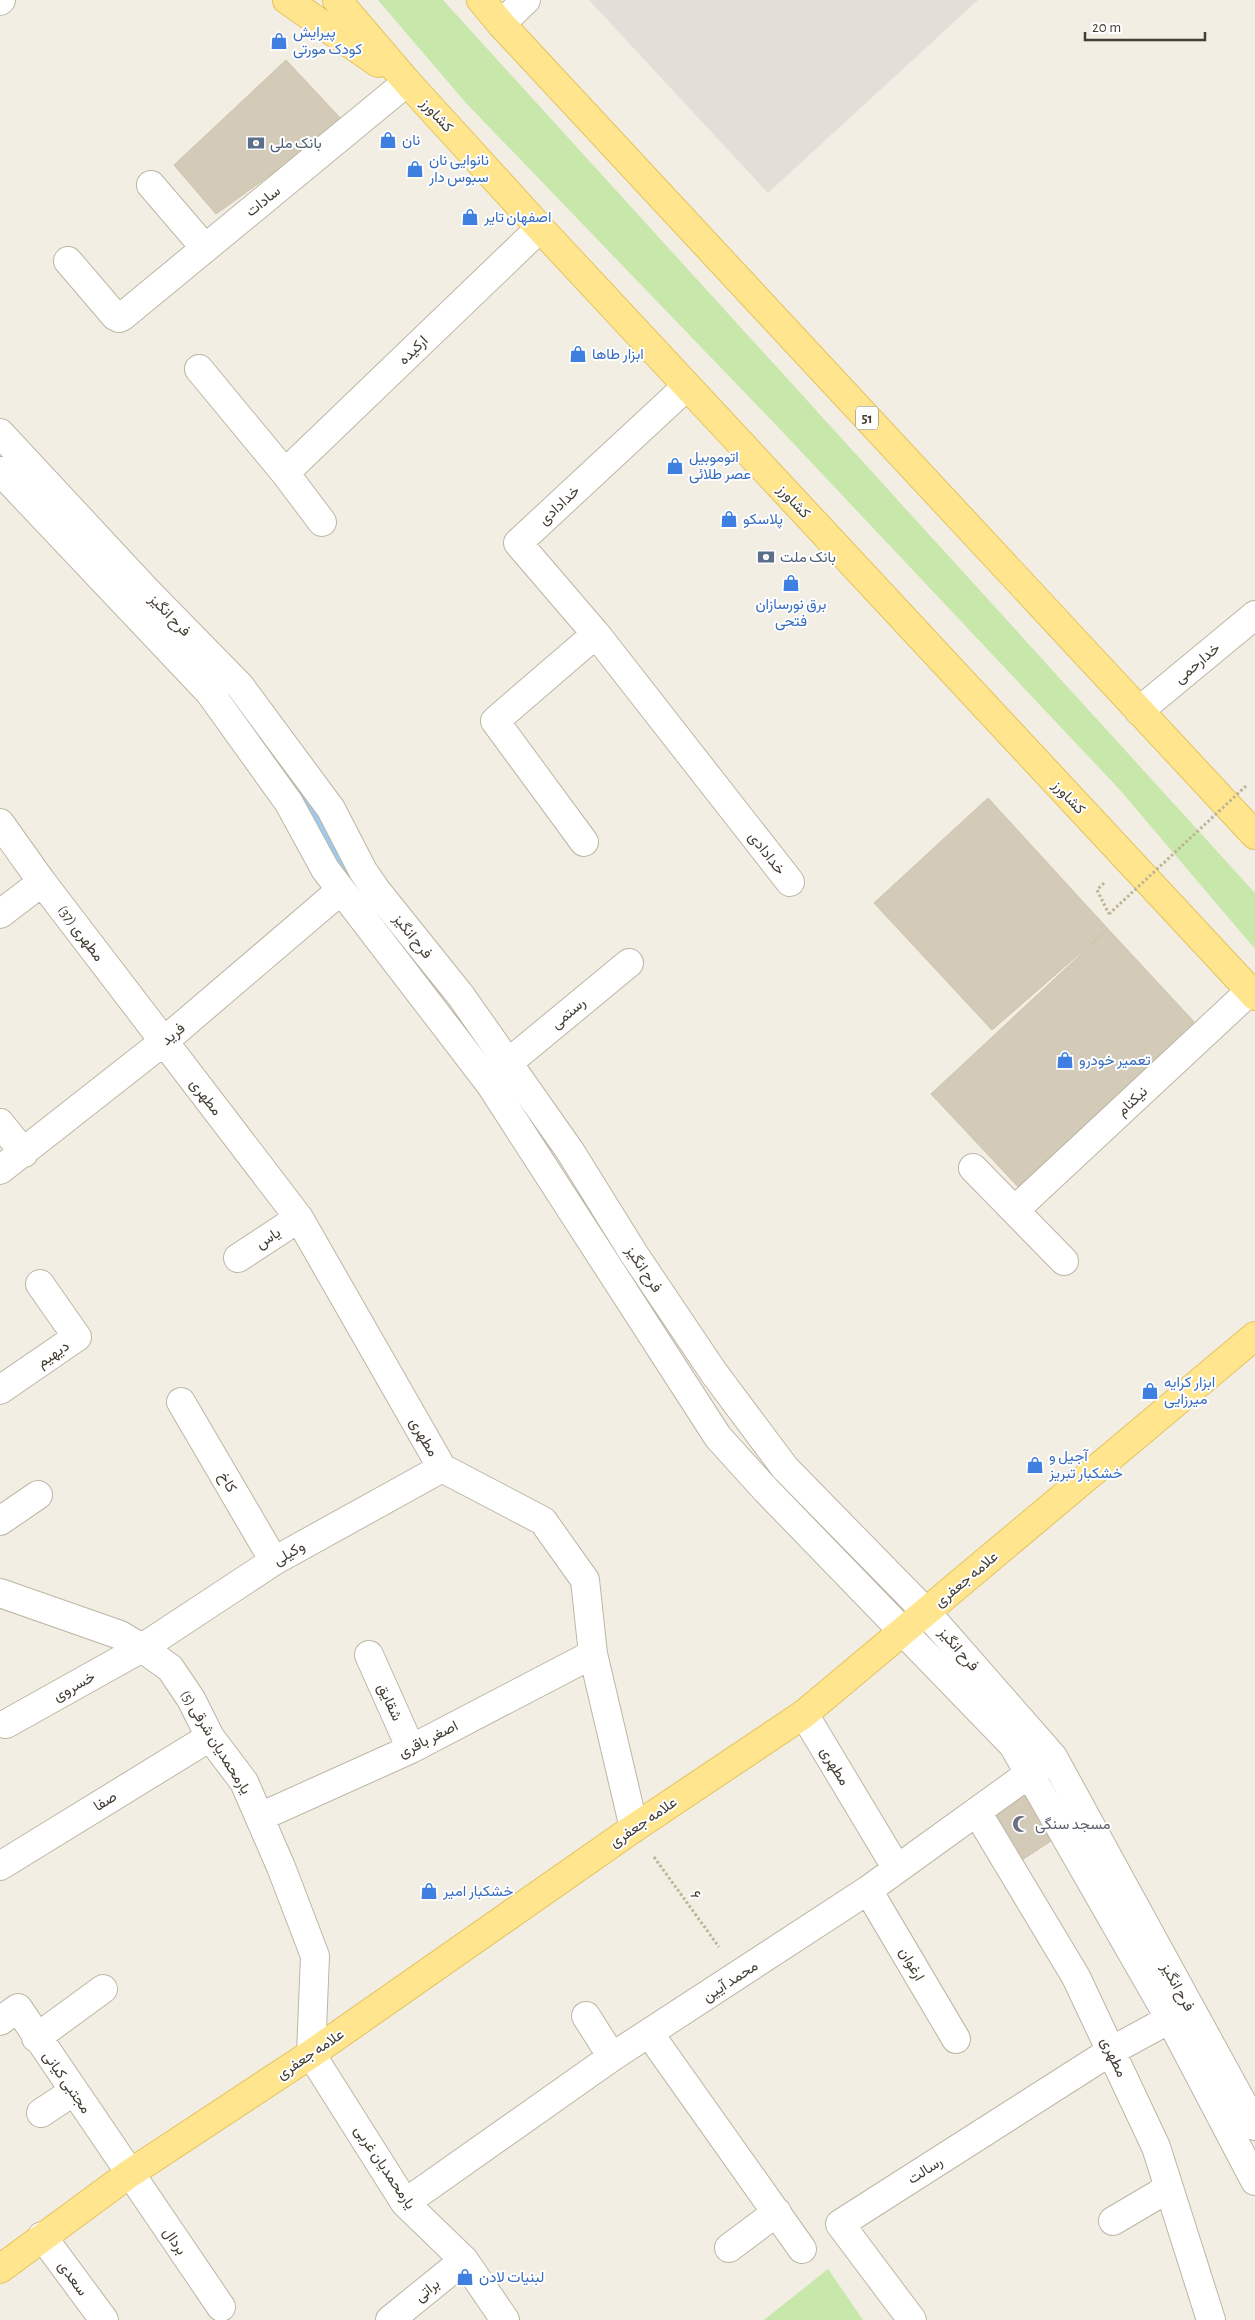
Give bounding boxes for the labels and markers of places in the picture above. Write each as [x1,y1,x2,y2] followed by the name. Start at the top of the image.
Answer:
[293,25,362,59] place label: پیرایش کودک مورتی
[269,31,289,51] shop icon: پیرایش کودک مورتی
[378,130,398,150] shop icon: نان
[246,133,266,153] bank icon: بانک ملی
[402,133,420,149] place label: نان
[270,136,322,153] place label: بانک ملی
[428,153,489,187] place label: نانوایی نان سبوس دار
[405,159,425,179] shop icon: نانوایی نان سبوس دار
[460,207,480,227] shop icon: اصفهان تایر
[483,210,551,226] place label: اصفهان تایر
[568,344,588,364] shop icon: ابزار طاها
[592,347,644,363] place label: ابزار طاها
[689,450,751,484] place label: اتوموبیل عصر طلائی
[665,456,685,476] shop icon: اتوموبیل عصر طلائی
[719,509,739,529] shop icon: پلاسکو
[743,512,783,529] place label: پلاسکو
[756,547,776,567] bank icon: بانک ملت
[780,550,836,566] place label: بانک ملت
[781,573,801,593] shop icon: برق نورسازان فتحی
[755,597,827,631] place label: برق نورسازان فتحی
[1055,1050,1075,1070] shop icon: تعمیر خودرو
[1079,1053,1151,1069] place label: تعمیر خودرو
[1164,1375,1215,1409] place label: ابزار کرایه میرزایی
[1140,1381,1160,1401] shop icon: ابزار کرایه میرزایی
[1048,1448,1123,1482] place label: آجیل و خشکبار تبریز
[1025,1455,1045,1475] shop icon: آجیل و خشکبار تبریز
[1011,1814,1031,1834] mosque icon: مسجد سنگی
[1035,1817,1111,1834] place label: مسجد سنگی
[419,1881,439,1901] shop icon: خشکبار امیر
[442,1884,513,1900] place label: خشکبار امیر
[455,2267,475,2287] shop icon: لبنیات لادن
[479,2270,544,2286] place label: لبنیات لادن

